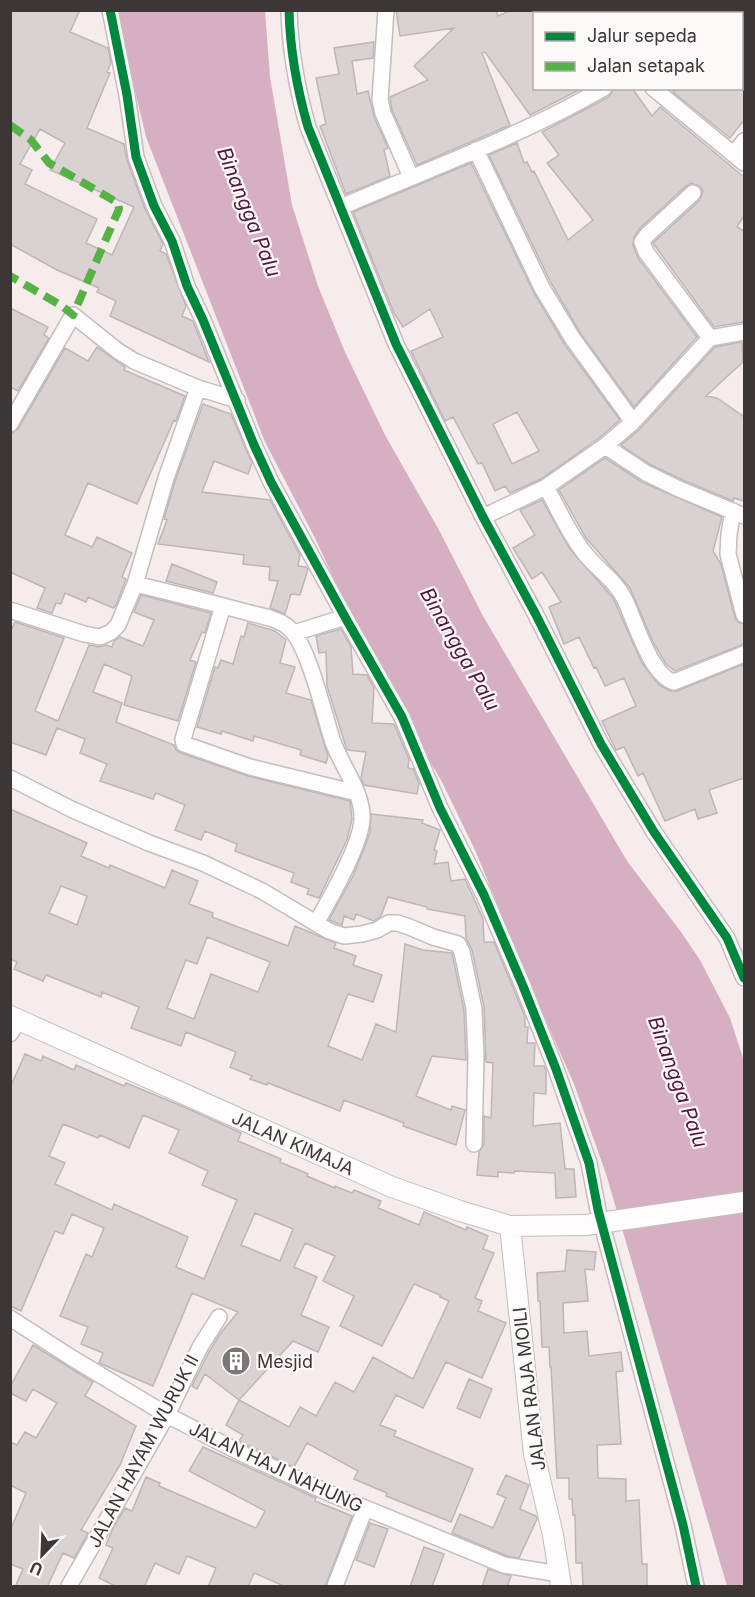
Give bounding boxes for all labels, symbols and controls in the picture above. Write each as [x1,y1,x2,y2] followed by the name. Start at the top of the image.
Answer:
[533,12,743,90] legend
[587,25,697,46] text: Jalur sepeda
[587,55,705,76] text: Jalan setapak
[212,144,286,281] water label: Binangga Palu
[415,583,505,715] water label: Binangga Palu
[643,1013,713,1151] water label: Binangga Palu
[229,1107,357,1179] street label: JALAN KIMAJA
[509,1306,549,1472] street label: JALAN RAJA MOILI
[220,1345,252,1377] building icon: Mesjid
[83,1351,203,1551] street label: JALAN HAYAM WURUK II
[257,1351,313,1372] place label: Mesjid
[186,1417,366,1517] street label: JALAN HAJI NAHUNG
[12,1525,72,1585] north arrow
[27,1557,45,1580] text: U

